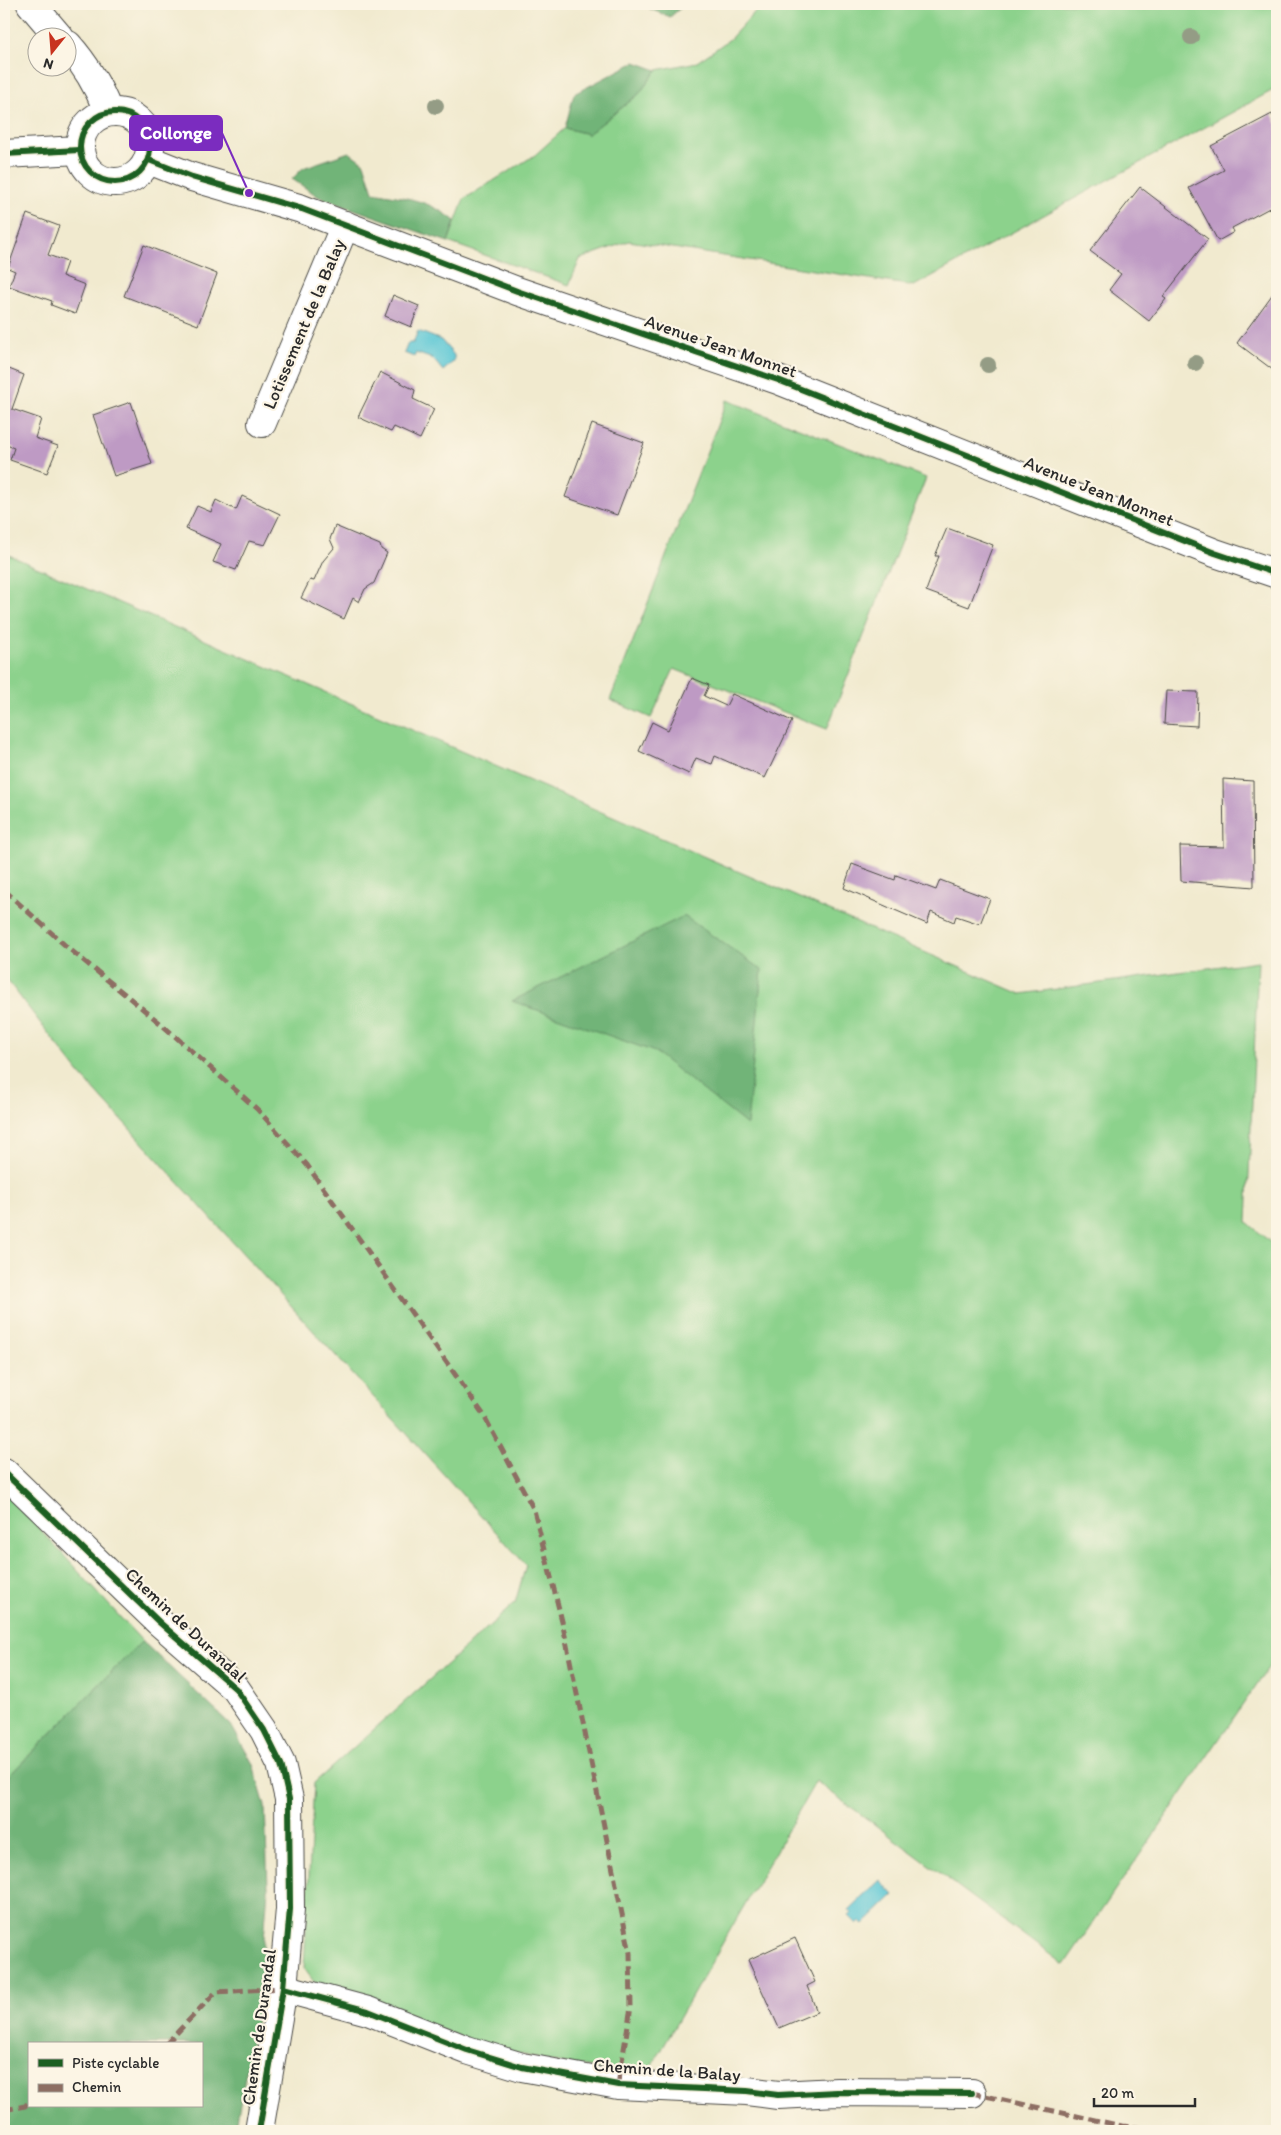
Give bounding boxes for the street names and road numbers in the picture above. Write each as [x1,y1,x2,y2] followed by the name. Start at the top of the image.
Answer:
[258,235,350,412] street label: Lotissement de la Balay
[642,310,800,382] street label: Avenue Jean Monnet
[1021,451,1177,531] street label: Avenue Jean Monnet
[121,1563,251,1687] street label: Chemin de Durandal
[237,1947,281,2107] street label: Chemin de Durandal
[593,2054,742,2086] street label: Chemin de la Balay

